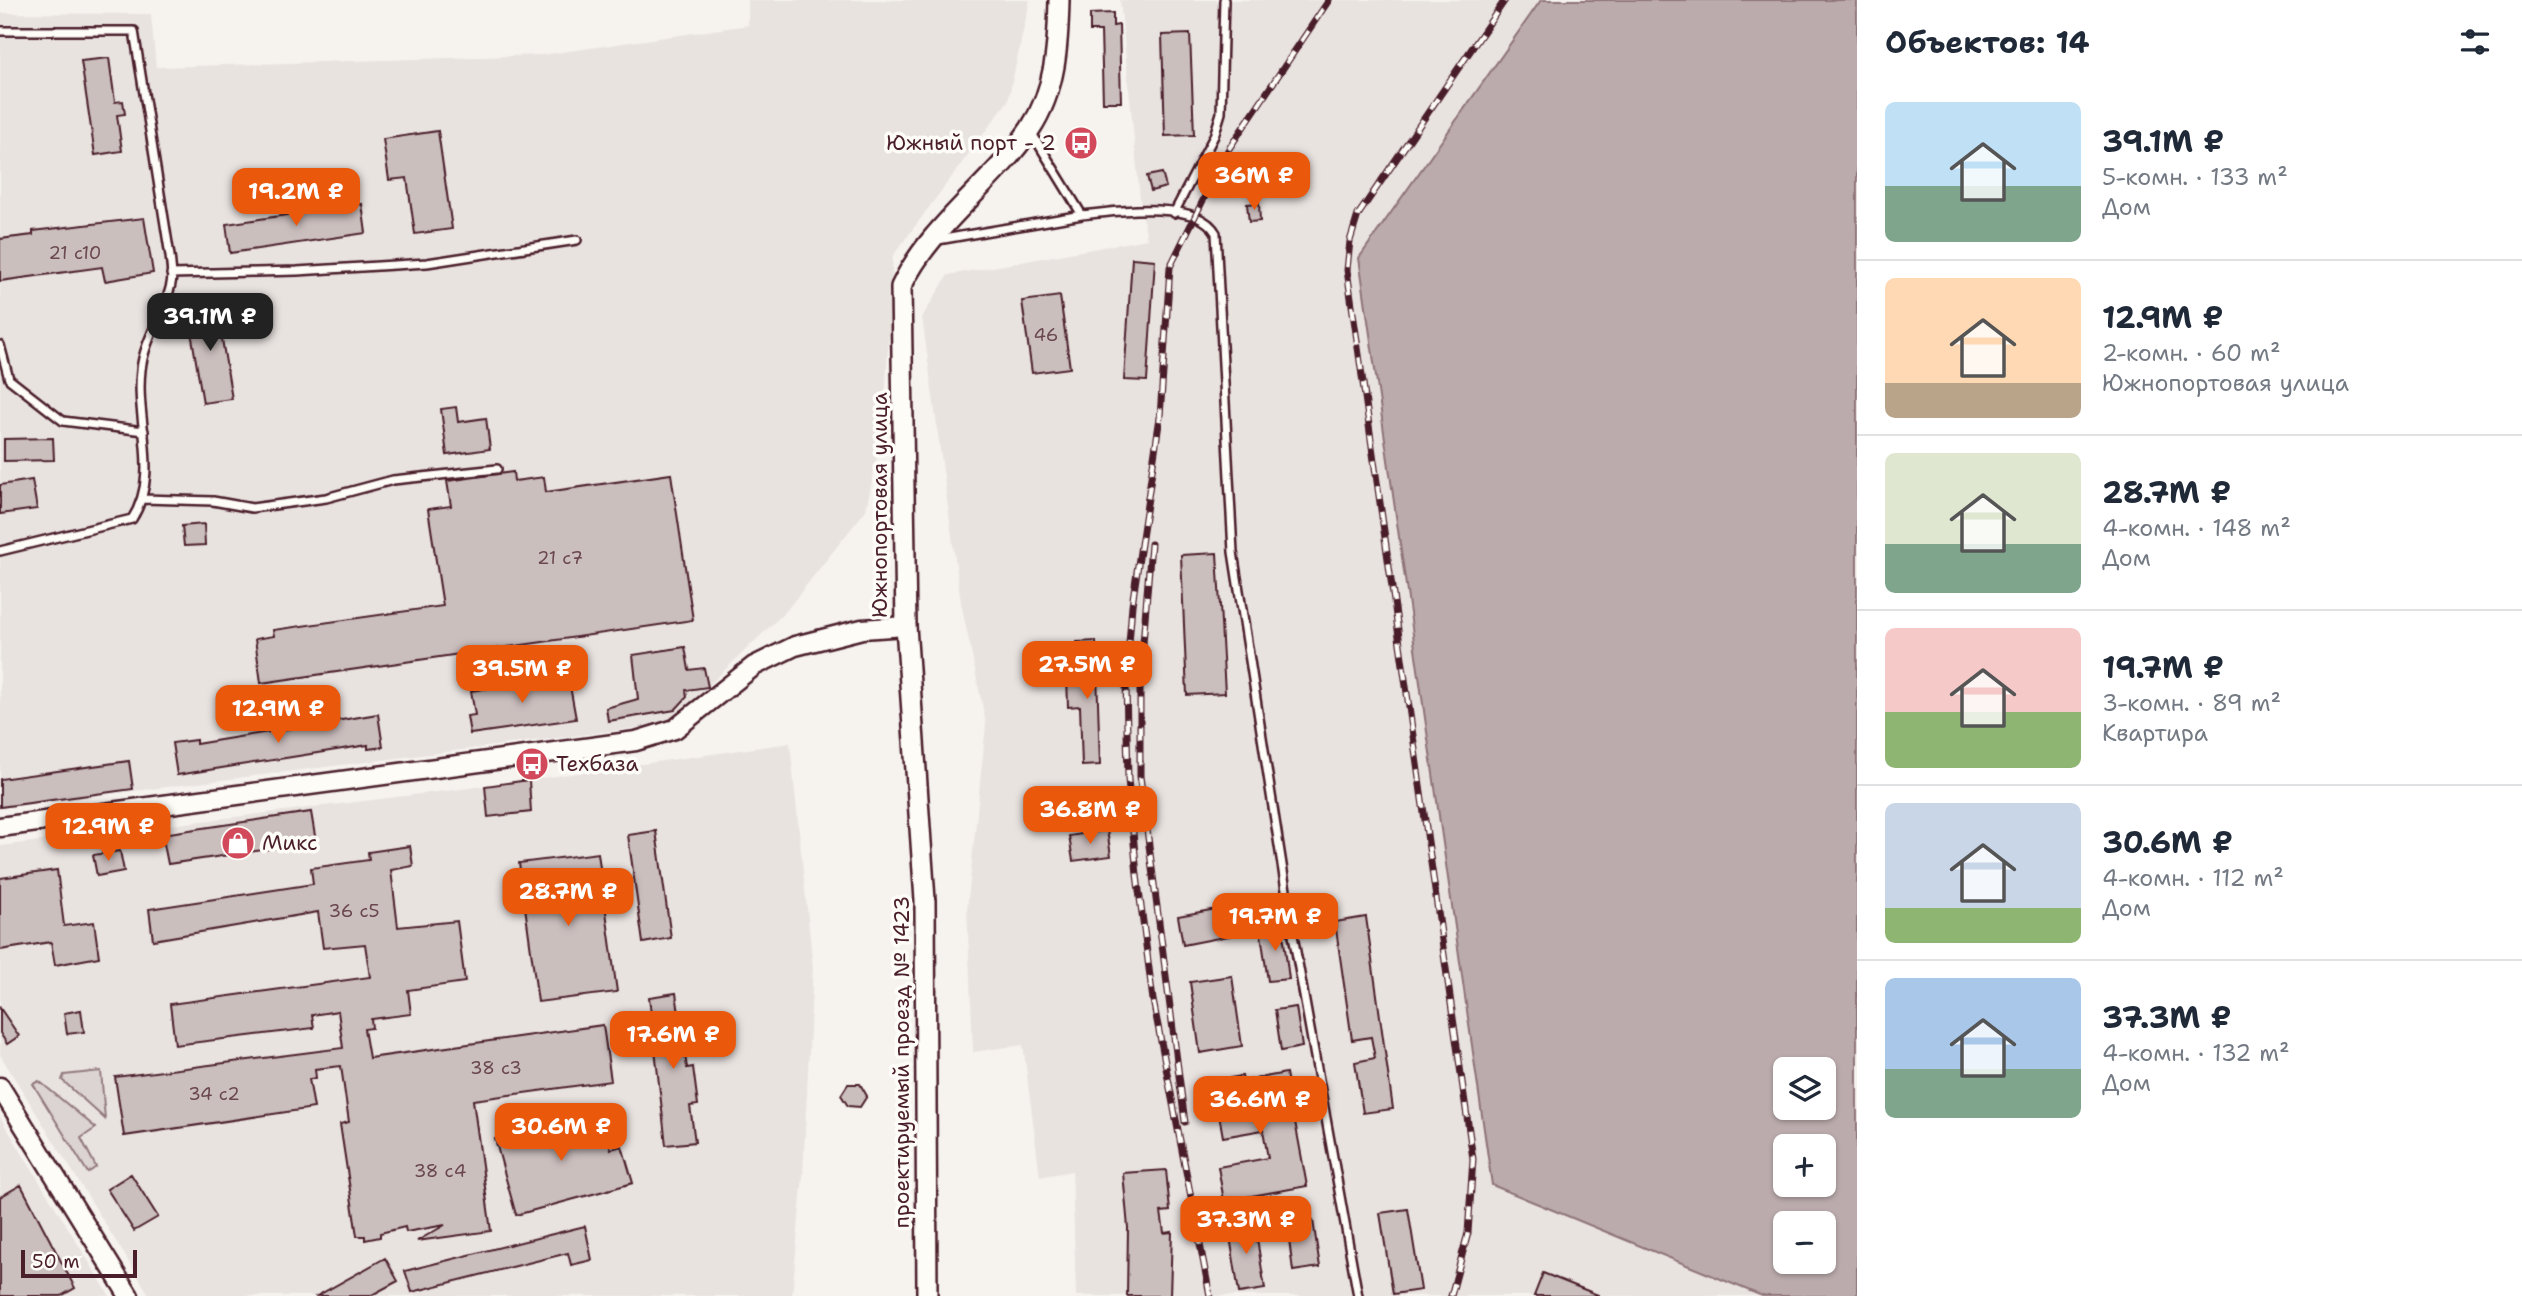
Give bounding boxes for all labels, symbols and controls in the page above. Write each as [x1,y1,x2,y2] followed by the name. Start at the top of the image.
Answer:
[1885,22,2090,63] text: Объектов: 14
[2456,23,2494,61] icon: filters
[2102,121,2224,162] text: 39.1M ₽
[1062,124,1100,162] bus stop icon: Южный порт - 2
[886,129,1056,157] place label: Южный порт - 2
[1941,130,2025,214] icon: home
[1205,152,1303,212] pin: 36M ₽
[1214,160,1294,190] text: 36M ₽
[2102,162,2288,192] text: 5-комн. · 133 m²
[231,168,361,228] pin: 19.2M ₽
[248,176,344,206] text: 19.2M ₽
[2102,192,2151,222] text: Дом
[49,241,101,265] house number: 21 с10
[145,294,275,353] pin: 39.1M ₽
[2102,297,2223,338] text: 12.9M ₽
[163,301,257,331] text: 39.1M ₽
[1941,306,2025,390] icon: home
[1034,323,1058,347] house number: 46
[2102,338,2280,368] text: 2-комн. · 60 m²
[2102,368,2349,398] text: Южнопортовая улица
[866,392,894,618] street label: Южнопортовая улица
[2102,472,2231,513] text: 28.7M ₽
[1941,481,2025,565] icon: home
[2102,513,2291,543] text: 4-комн. · 148 m²
[2102,543,2151,573] text: Дом
[537,546,583,570] house number: 21 с7
[1022,642,1152,701] pin: 27.5M ₽
[457,646,587,705] pin: 39.5M ₽
[2102,647,2224,688] text: 19.7M ₽
[1038,649,1136,679] text: 27.5M ₽
[472,653,572,683] text: 39.5M ₽
[1941,656,2025,740] icon: home
[213,686,343,745] pin: 12.9M ₽
[2102,688,2281,718] text: 3-комн. · 89 m²
[231,693,325,723] text: 12.9M ₽
[2102,718,2208,748] text: Квартира
[513,745,551,783] bus stop icon: Техбаза
[556,750,639,778] place label: Техбаза
[1025,786,1155,846] pin: 36.8M ₽
[1039,794,1141,824] text: 36.8M ₽
[43,804,173,863] pin: 12.9M ₽
[61,811,155,841] text: 12.9M ₽
[2102,822,2233,863] text: 30.6M ₽
[219,824,257,862] shop icon: Микс
[262,829,317,857] place label: Микс
[1941,831,2025,915] icon: home
[2102,863,2284,893] text: 4-комн. · 112 m²
[503,869,633,928] pin: 28.7M ₽
[518,876,618,906] text: 28.7M ₽
[2102,893,2151,923] text: Дом
[1210,894,1340,953] pin: 19.7M ₽
[888,896,916,1228] street label: проектируемый проезд № 1423
[329,899,380,923] house number: 36 c5
[1228,901,1322,931] text: 19.7M ₽
[2102,997,2232,1038] text: 37.3M ₽
[1941,1006,2025,1090] icon: home
[608,1012,738,1071] pin: 17.6M ₽
[626,1019,720,1049] text: 17.6M ₽
[2102,1038,2290,1068] text: 4-комн. · 132 m²
[470,1056,522,1080] house number: 38 с3
[1773,1057,1836,1274] map controls
[1773,1057,1836,1120] button: layers
[2102,1068,2151,1098] text: Дом
[1195,1076,1325,1136] pin: 36.6M ₽
[188,1082,240,1106] house number: 34 с2
[1209,1084,1311,1114] text: 36.6M ₽
[496,1104,626,1163] pin: 30.6M ₽
[511,1111,611,1141] text: 30.6M ₽
[1773,1134,1836,1197] button: +
[414,1159,466,1183] house number: 38 с4
[1181,1196,1311,1256] pin: 37.3M ₽
[1196,1204,1296,1234] text: 37.3M ₽
[1773,1211,1836,1274] button: −
[21,1247,136,1279] scale bar
[32,1249,80,1274] text: 50 m

